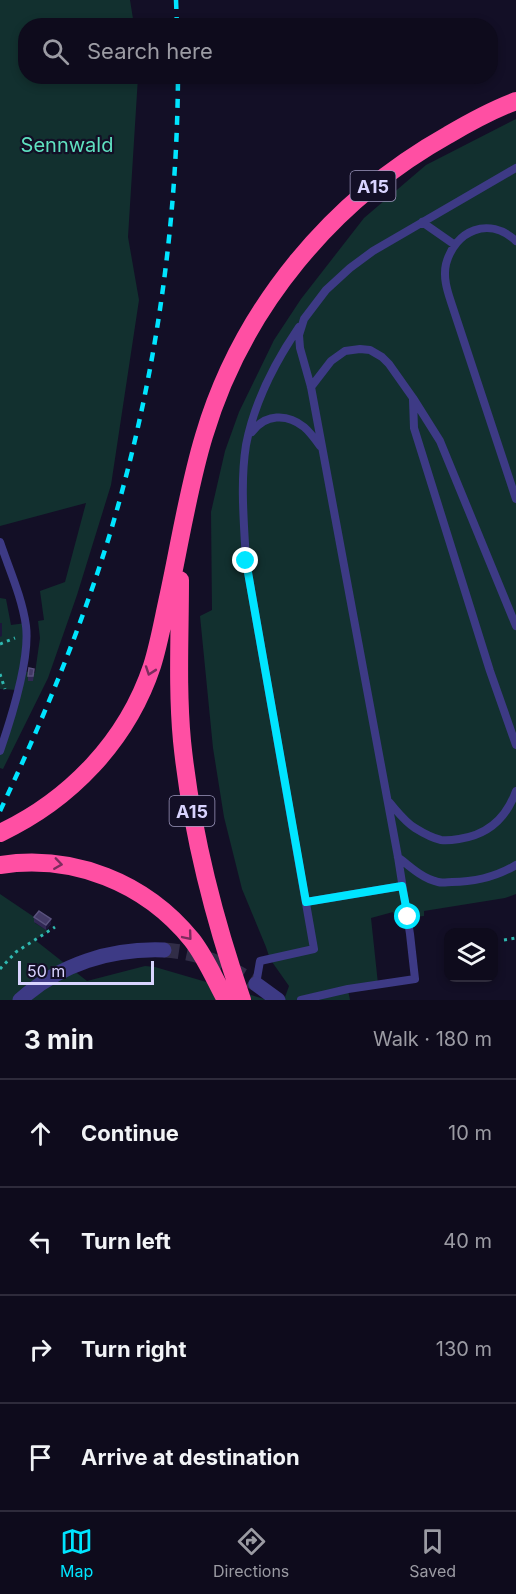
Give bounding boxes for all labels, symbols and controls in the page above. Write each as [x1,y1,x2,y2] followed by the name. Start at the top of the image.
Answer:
[18,18,498,84] search box
[39,35,72,68] icon: search
[87,38,213,64] text: Search here
[21,133,113,157] park label: Sennwald
[350,171,395,201] road number: A15
[232,547,258,573] route end
[145,665,158,676] one-way arrow
[170,796,214,826] road number: A15
[54,857,63,870] one-way arrow
[394,903,420,929] route start
[444,928,498,982] map controls
[444,928,498,982] button: layers
[181,929,192,940] one-way arrow
[18,958,154,986] scale bar
[27,961,65,981] text: 50 m
[24,1024,94,1055] text: 3 min
[373,1027,492,1051] text: Walk · 180 m
[24,1117,57,1150] icon: ahead
[81,1120,179,1146] text: Continue
[448,1121,492,1145] text: 10 m
[24,1225,57,1258] icon: left
[81,1228,171,1254] text: Turn left
[443,1229,492,1253] text: 40 m
[24,1333,57,1366] icon: right
[81,1336,187,1362] text: Turn right
[436,1337,492,1361] text: 130 m
[24,1441,57,1474] icon: arrive
[81,1444,300,1470] text: Arrive at destination
[60,1525,93,1581] tab: Map
[213,1525,289,1581] tab: Directions
[409,1525,456,1581] tab: Saved

